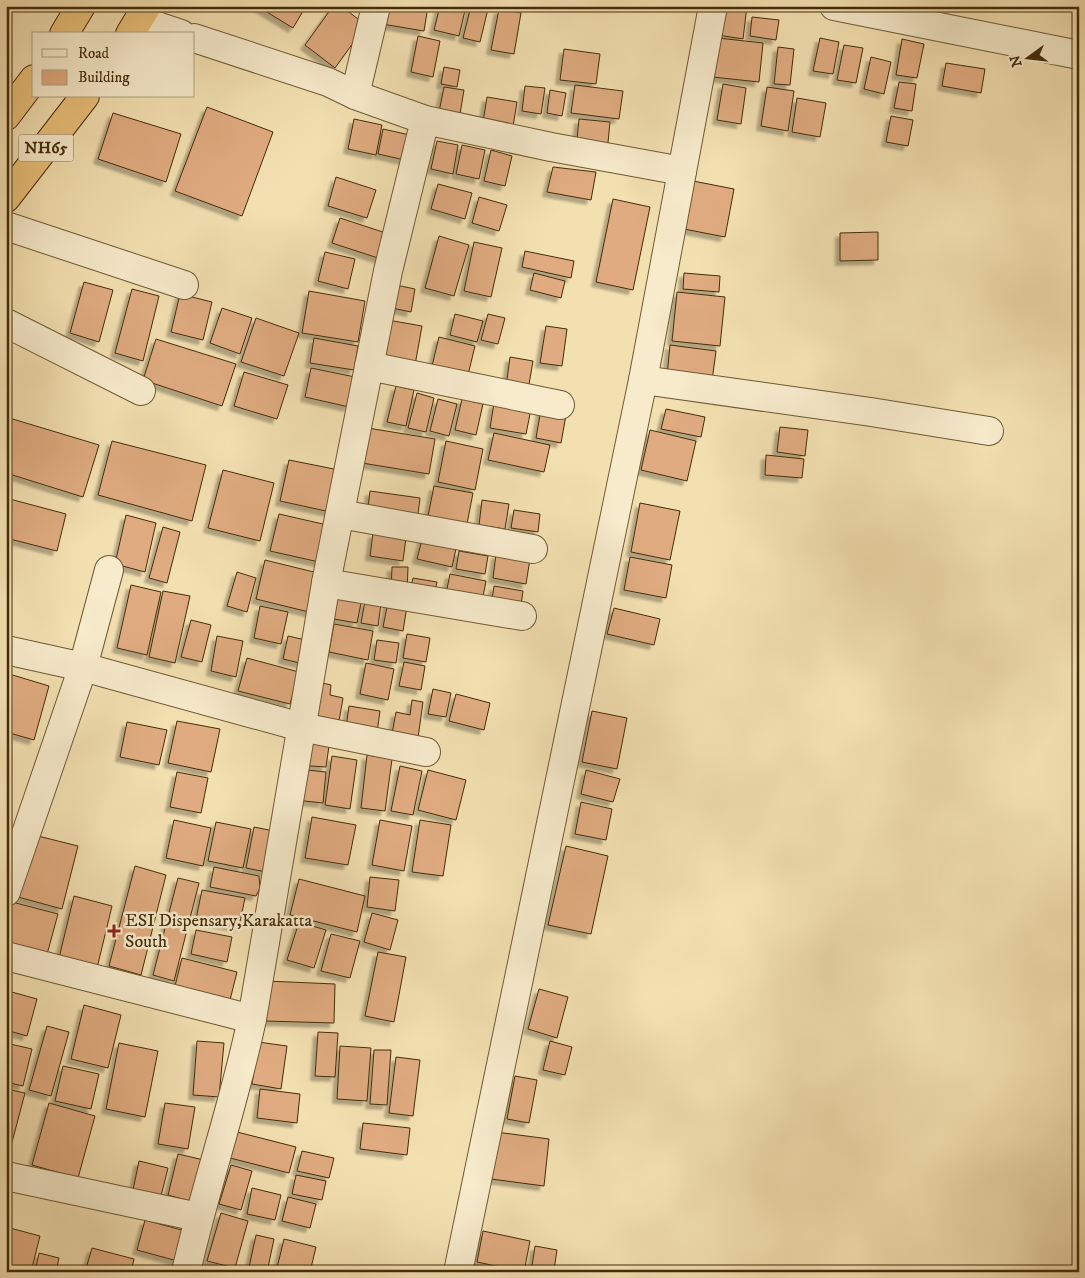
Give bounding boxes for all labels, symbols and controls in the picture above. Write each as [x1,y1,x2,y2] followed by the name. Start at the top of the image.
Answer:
[32,32,195,98] legend
[1002,32,1052,82] north arrow
[78,44,110,63] text: Road
[1006,53,1027,69] text: N
[78,68,130,87] text: Building
[18,134,74,162] road number: NH65
[125,910,312,953] place label: ESI Dispensary,Karakatta South
[107,924,121,938] marker: ESI Dispensary,Karakatta South

